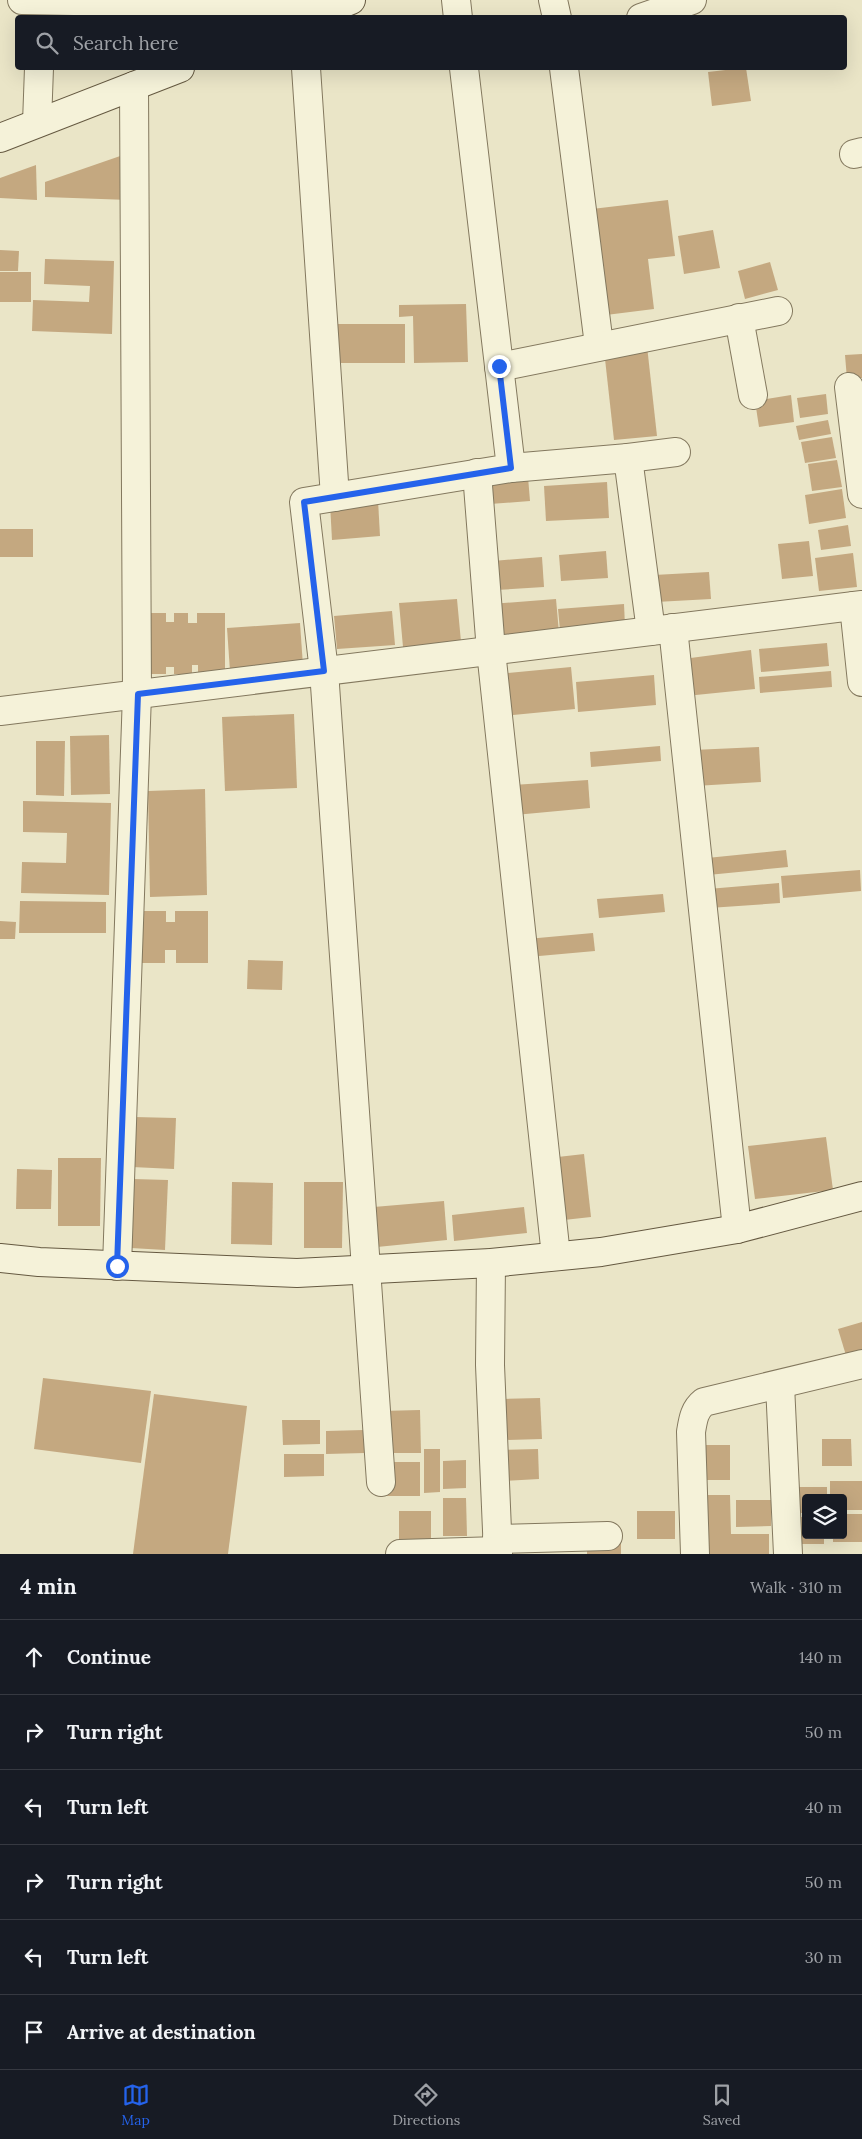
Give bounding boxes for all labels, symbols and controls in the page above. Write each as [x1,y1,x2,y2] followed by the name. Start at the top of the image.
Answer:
[15,15,847,70] search box
[33,29,61,57] icon: search
[73,31,179,55] text: Search here
[488,355,511,378] route end
[106,1255,129,1278] route start
[802,1494,847,1539] map controls
[802,1494,847,1539] button: layers
[20,1573,77,1600] text: 4 min
[750,1577,842,1597] text: Walk · 310 m
[20,1643,48,1671] icon: ahead
[67,1645,151,1669] text: Continue
[799,1647,842,1667] text: 140 m
[20,1718,48,1746] icon: right
[67,1720,163,1744] text: Turn right
[805,1722,842,1742] text: 50 m
[20,1793,48,1821] icon: left
[67,1795,148,1819] text: Turn left
[805,1797,842,1817] text: 40 m
[20,1868,48,1896] icon: right
[67,1870,163,1894] text: Turn right
[805,1872,842,1892] text: 50 m
[20,1943,48,1971] icon: left
[67,1945,148,1969] text: Turn left
[805,1947,842,1967] text: 30 m
[20,2018,48,2046] icon: arrive
[67,2020,256,2044] text: Arrive at destination
[121,2081,150,2129] tab: Map
[392,2081,460,2129] tab: Directions
[703,2081,741,2129] tab: Saved

